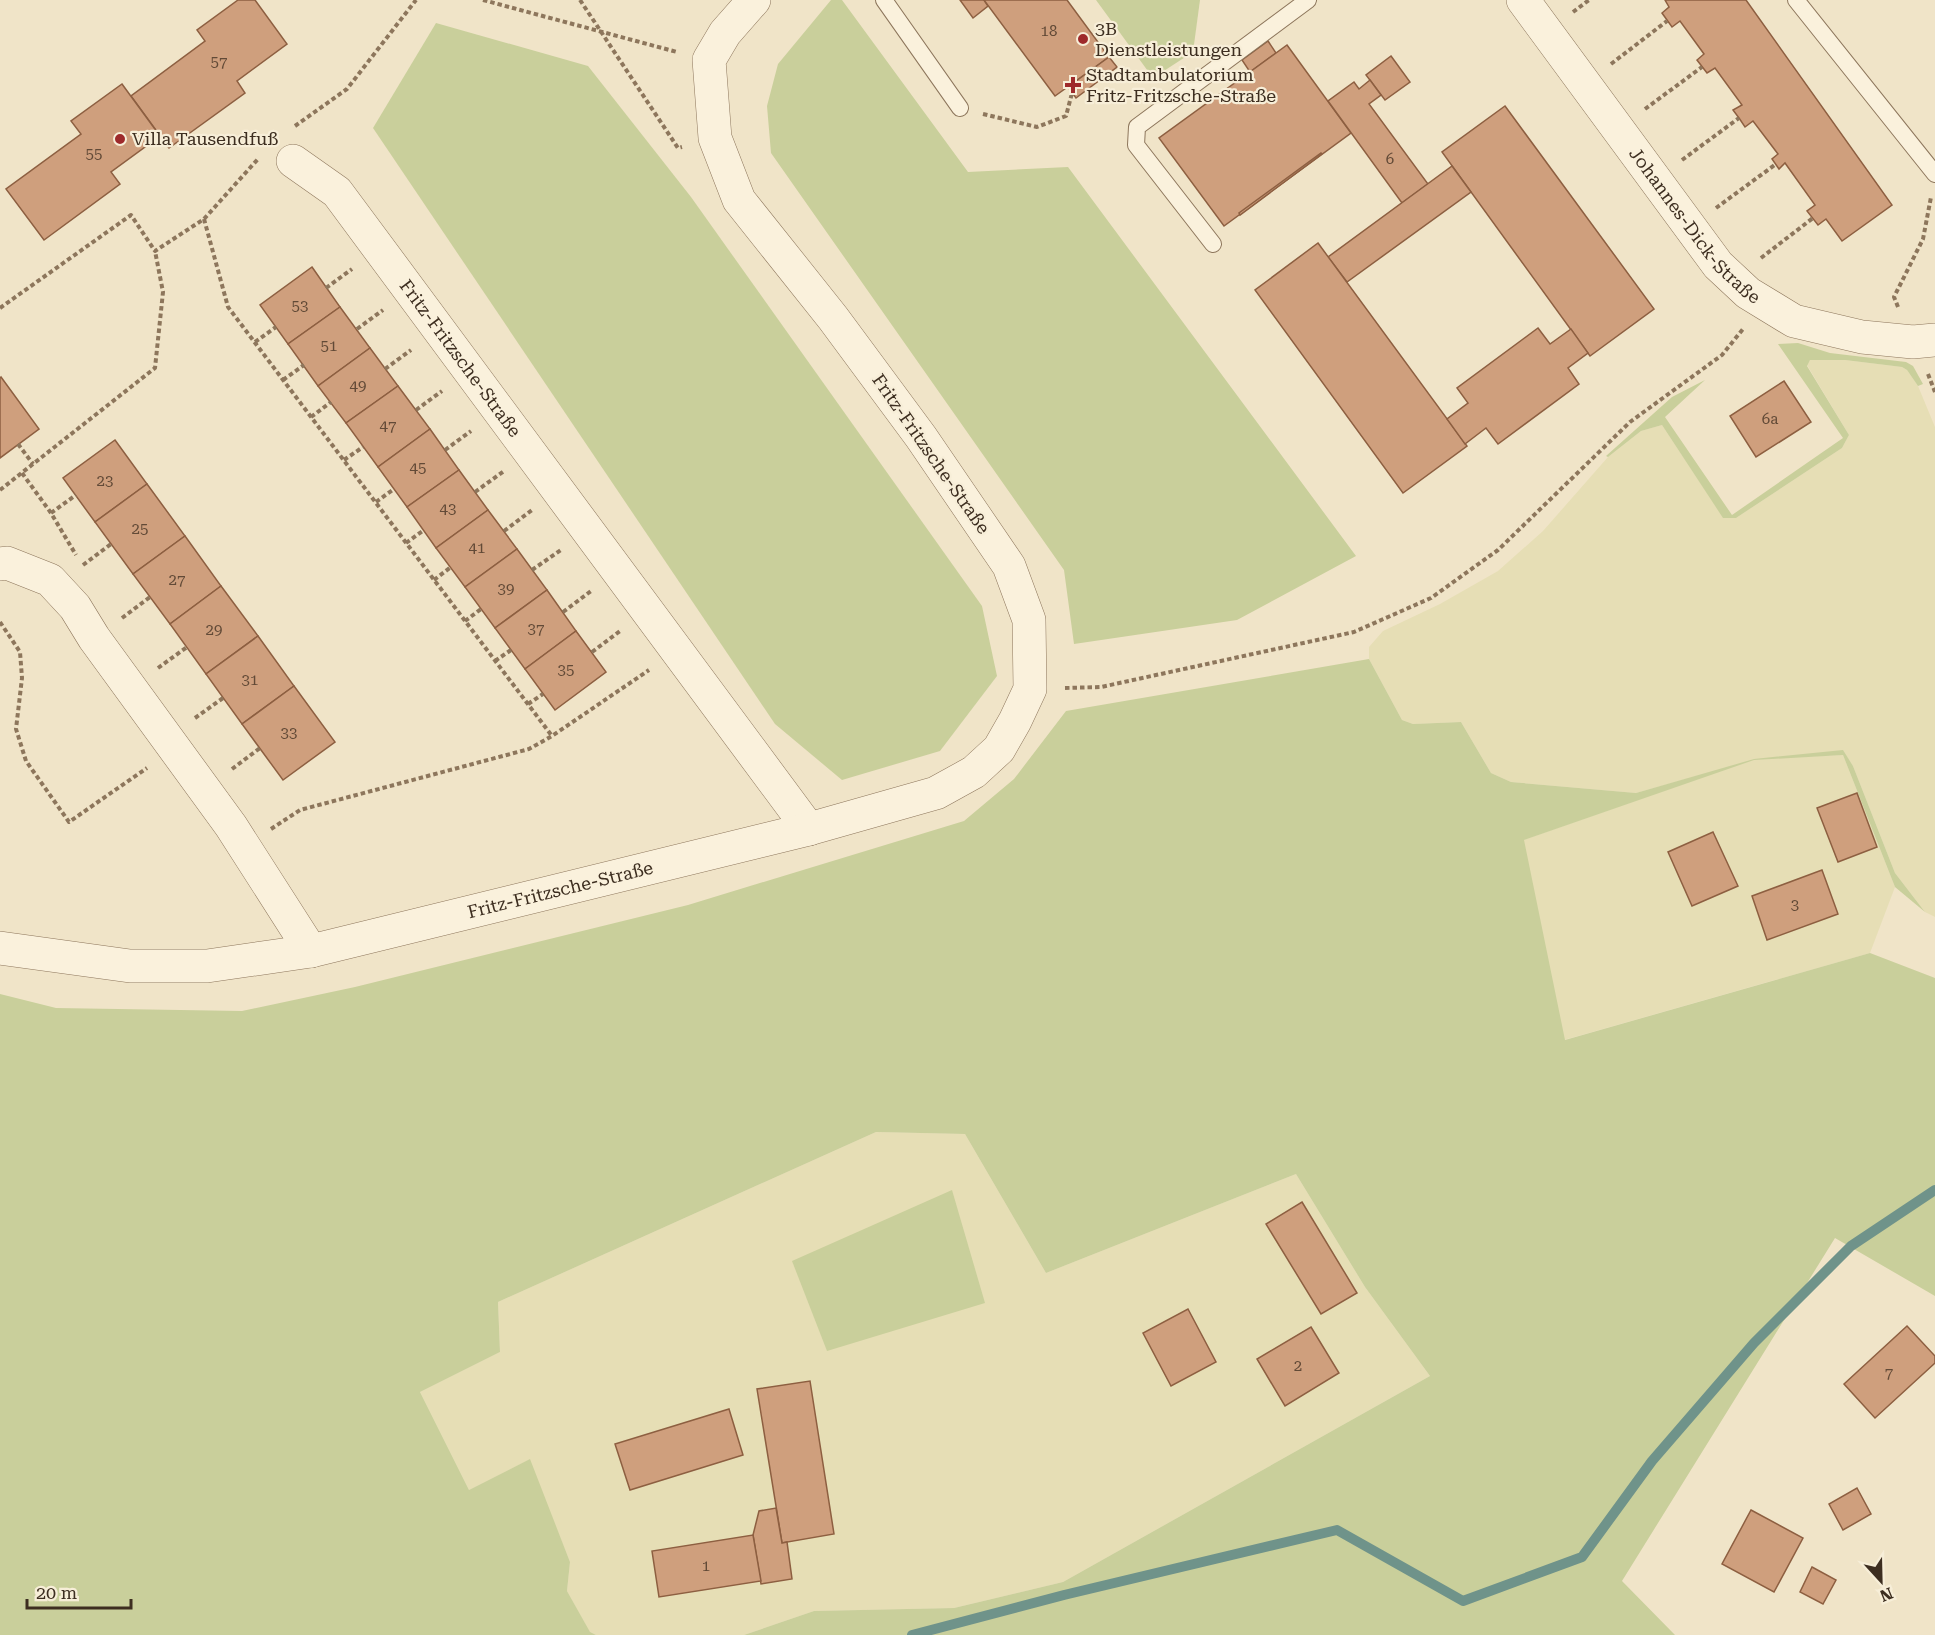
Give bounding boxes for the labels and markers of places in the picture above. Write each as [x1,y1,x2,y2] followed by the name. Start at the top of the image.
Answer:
[1095,18,1242,60] place label: 3B Dienstleistungen
[1076,32,1090,46] marker: 3B Dienstleistungen
[1086,64,1276,106] place label: Stadtambulatorium Fritz-Fritzsche-Straße
[1064,76,1082,94] marker: Stadtambulatorium Fritz-Fritzsche-Straße
[132,128,279,149] place label: Villa Tausendfuß
[113,132,127,146] marker: Villa Tausendfuß

